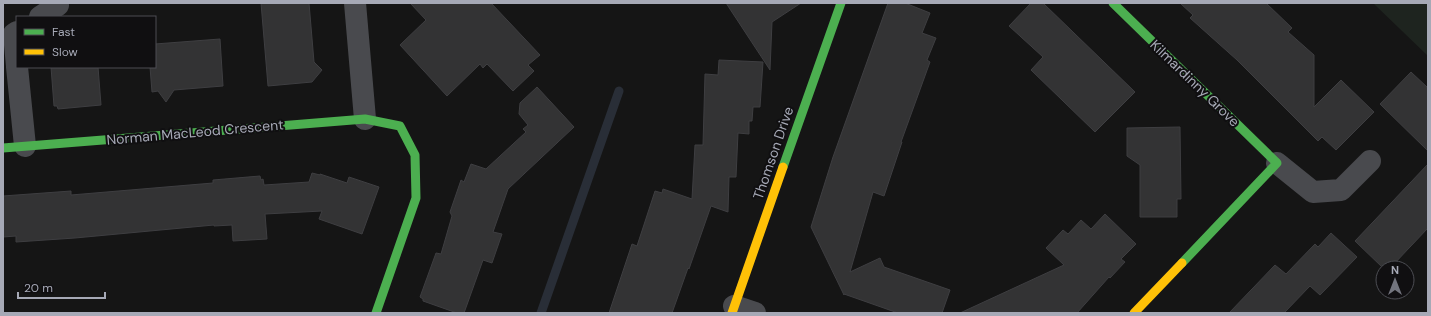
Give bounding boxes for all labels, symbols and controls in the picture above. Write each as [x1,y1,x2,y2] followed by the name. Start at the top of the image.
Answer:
[16,16,156,68] legend
[52,24,75,40] text: Fast
[1146,36,1244,130] street label: Kilmardinny Grove
[52,44,78,60] text: Slow
[749,104,797,202] street label: Thomson Drive
[106,115,284,149] street label: Norman MacLeod Crescent
[1375,260,1415,300] north arrow
[1391,263,1399,277] text: N
[18,274,105,300] scale bar
[24,280,53,296] text: 20 m

